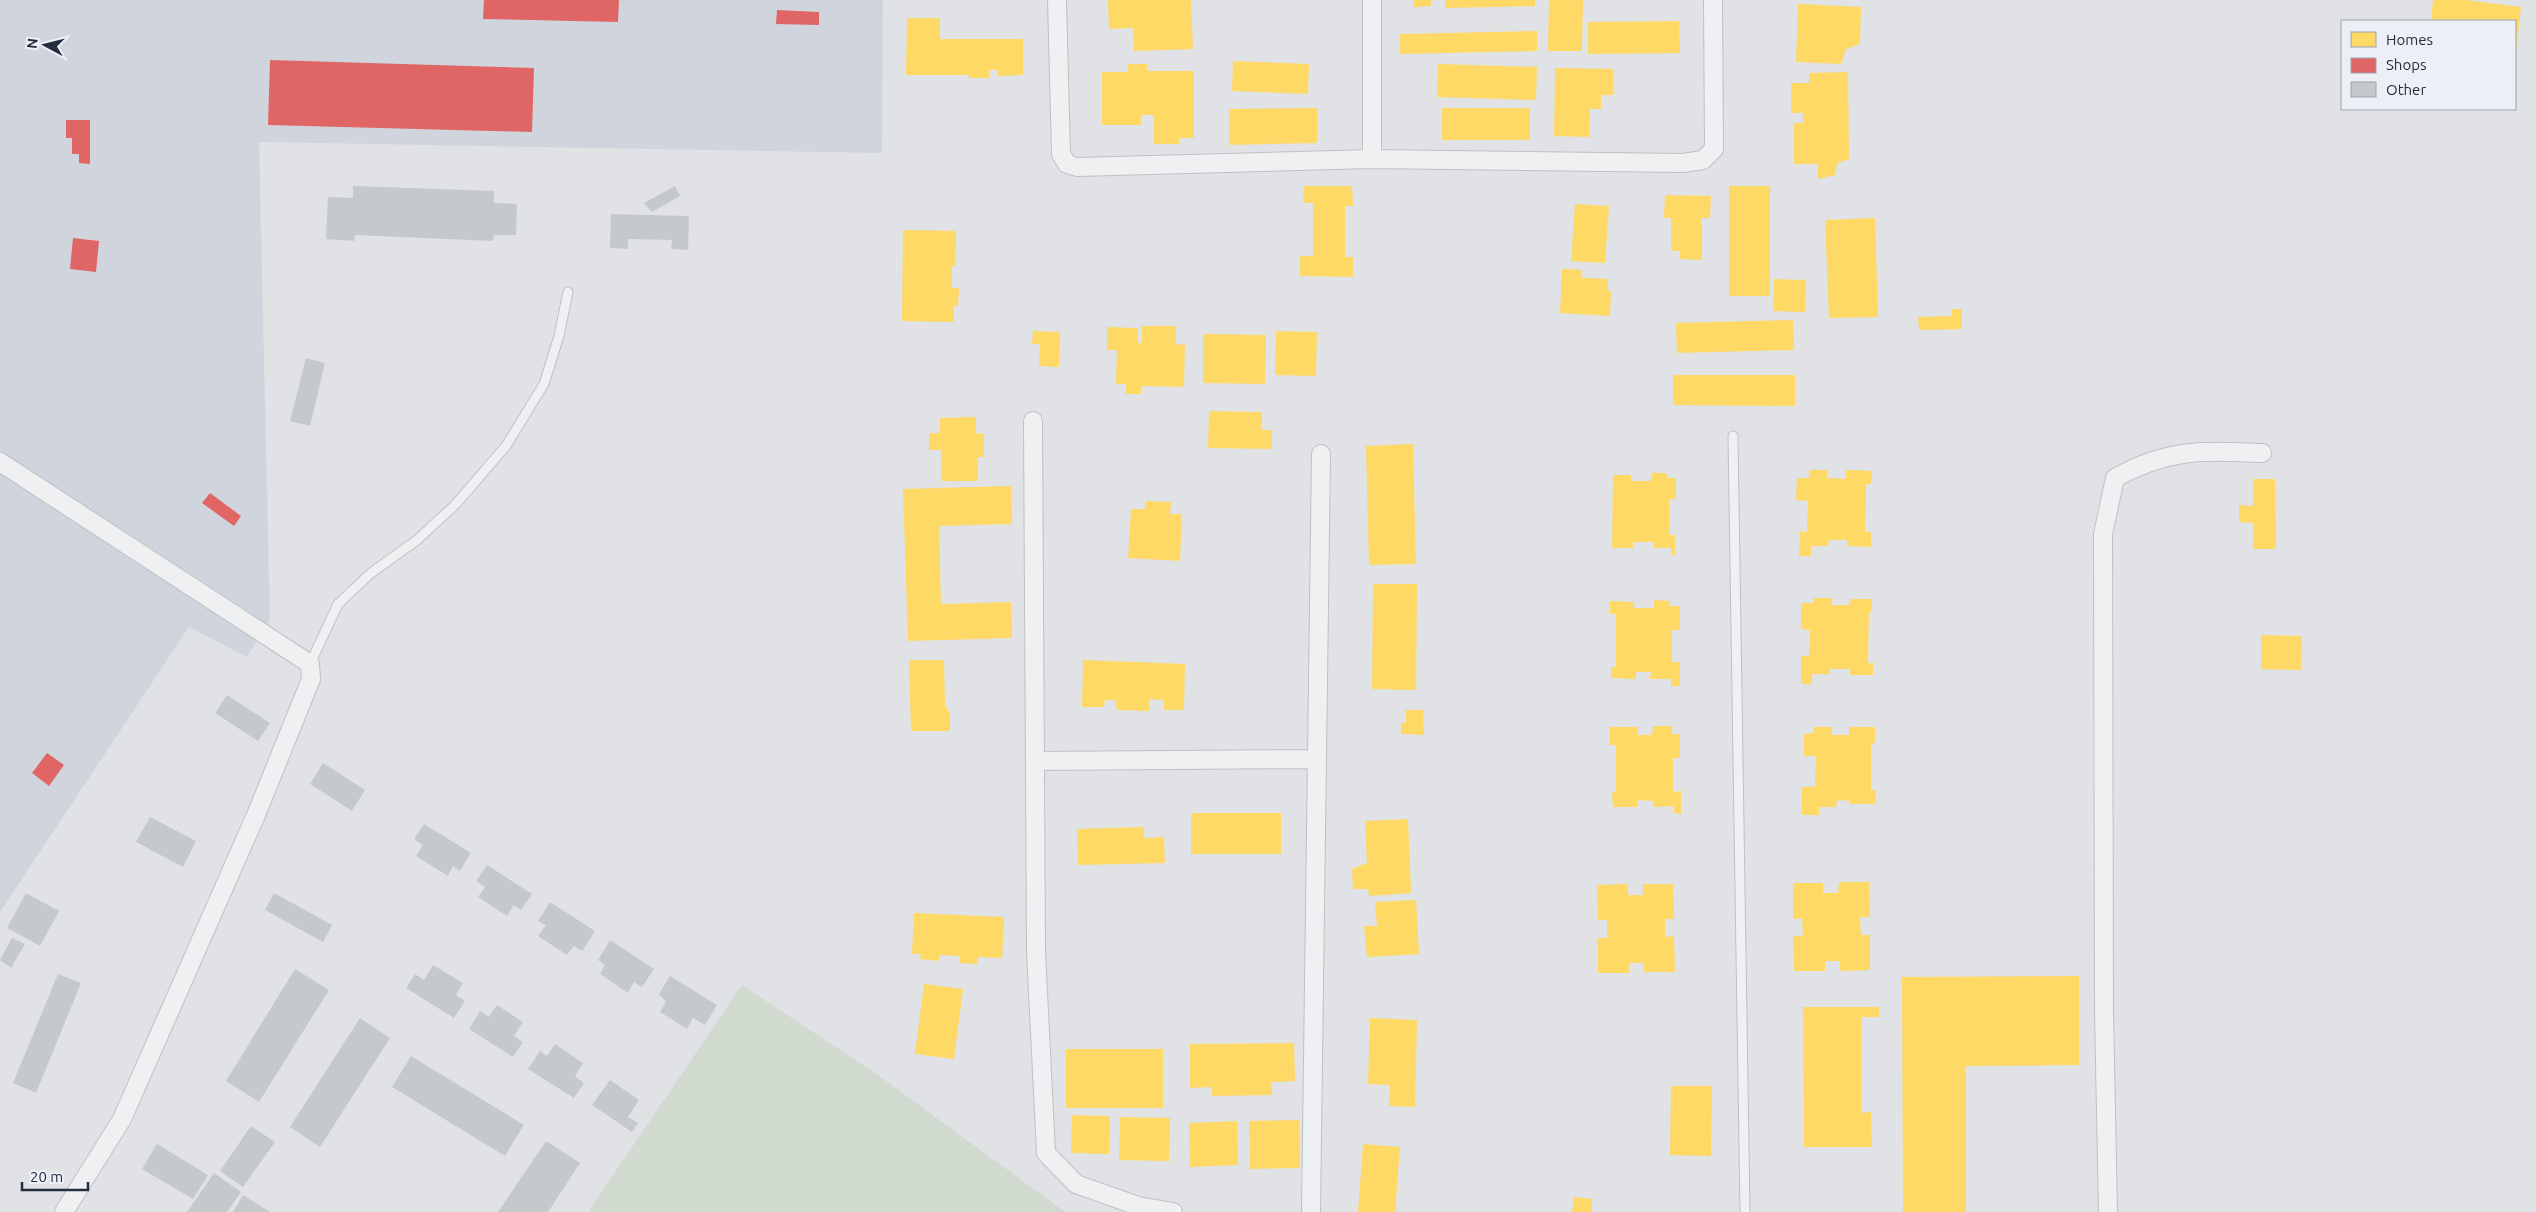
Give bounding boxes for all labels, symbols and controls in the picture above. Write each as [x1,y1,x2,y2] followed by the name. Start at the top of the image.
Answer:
[20,20,70,70] north arrow
[2341,20,2516,110] legend
[2386,31,2433,48] text: Homes
[24,37,41,50] text: N
[2386,56,2427,73] text: Shops
[2386,81,2426,98] text: Other
[22,1160,89,1192] scale bar
[30,1168,63,1185] text: 20 m

